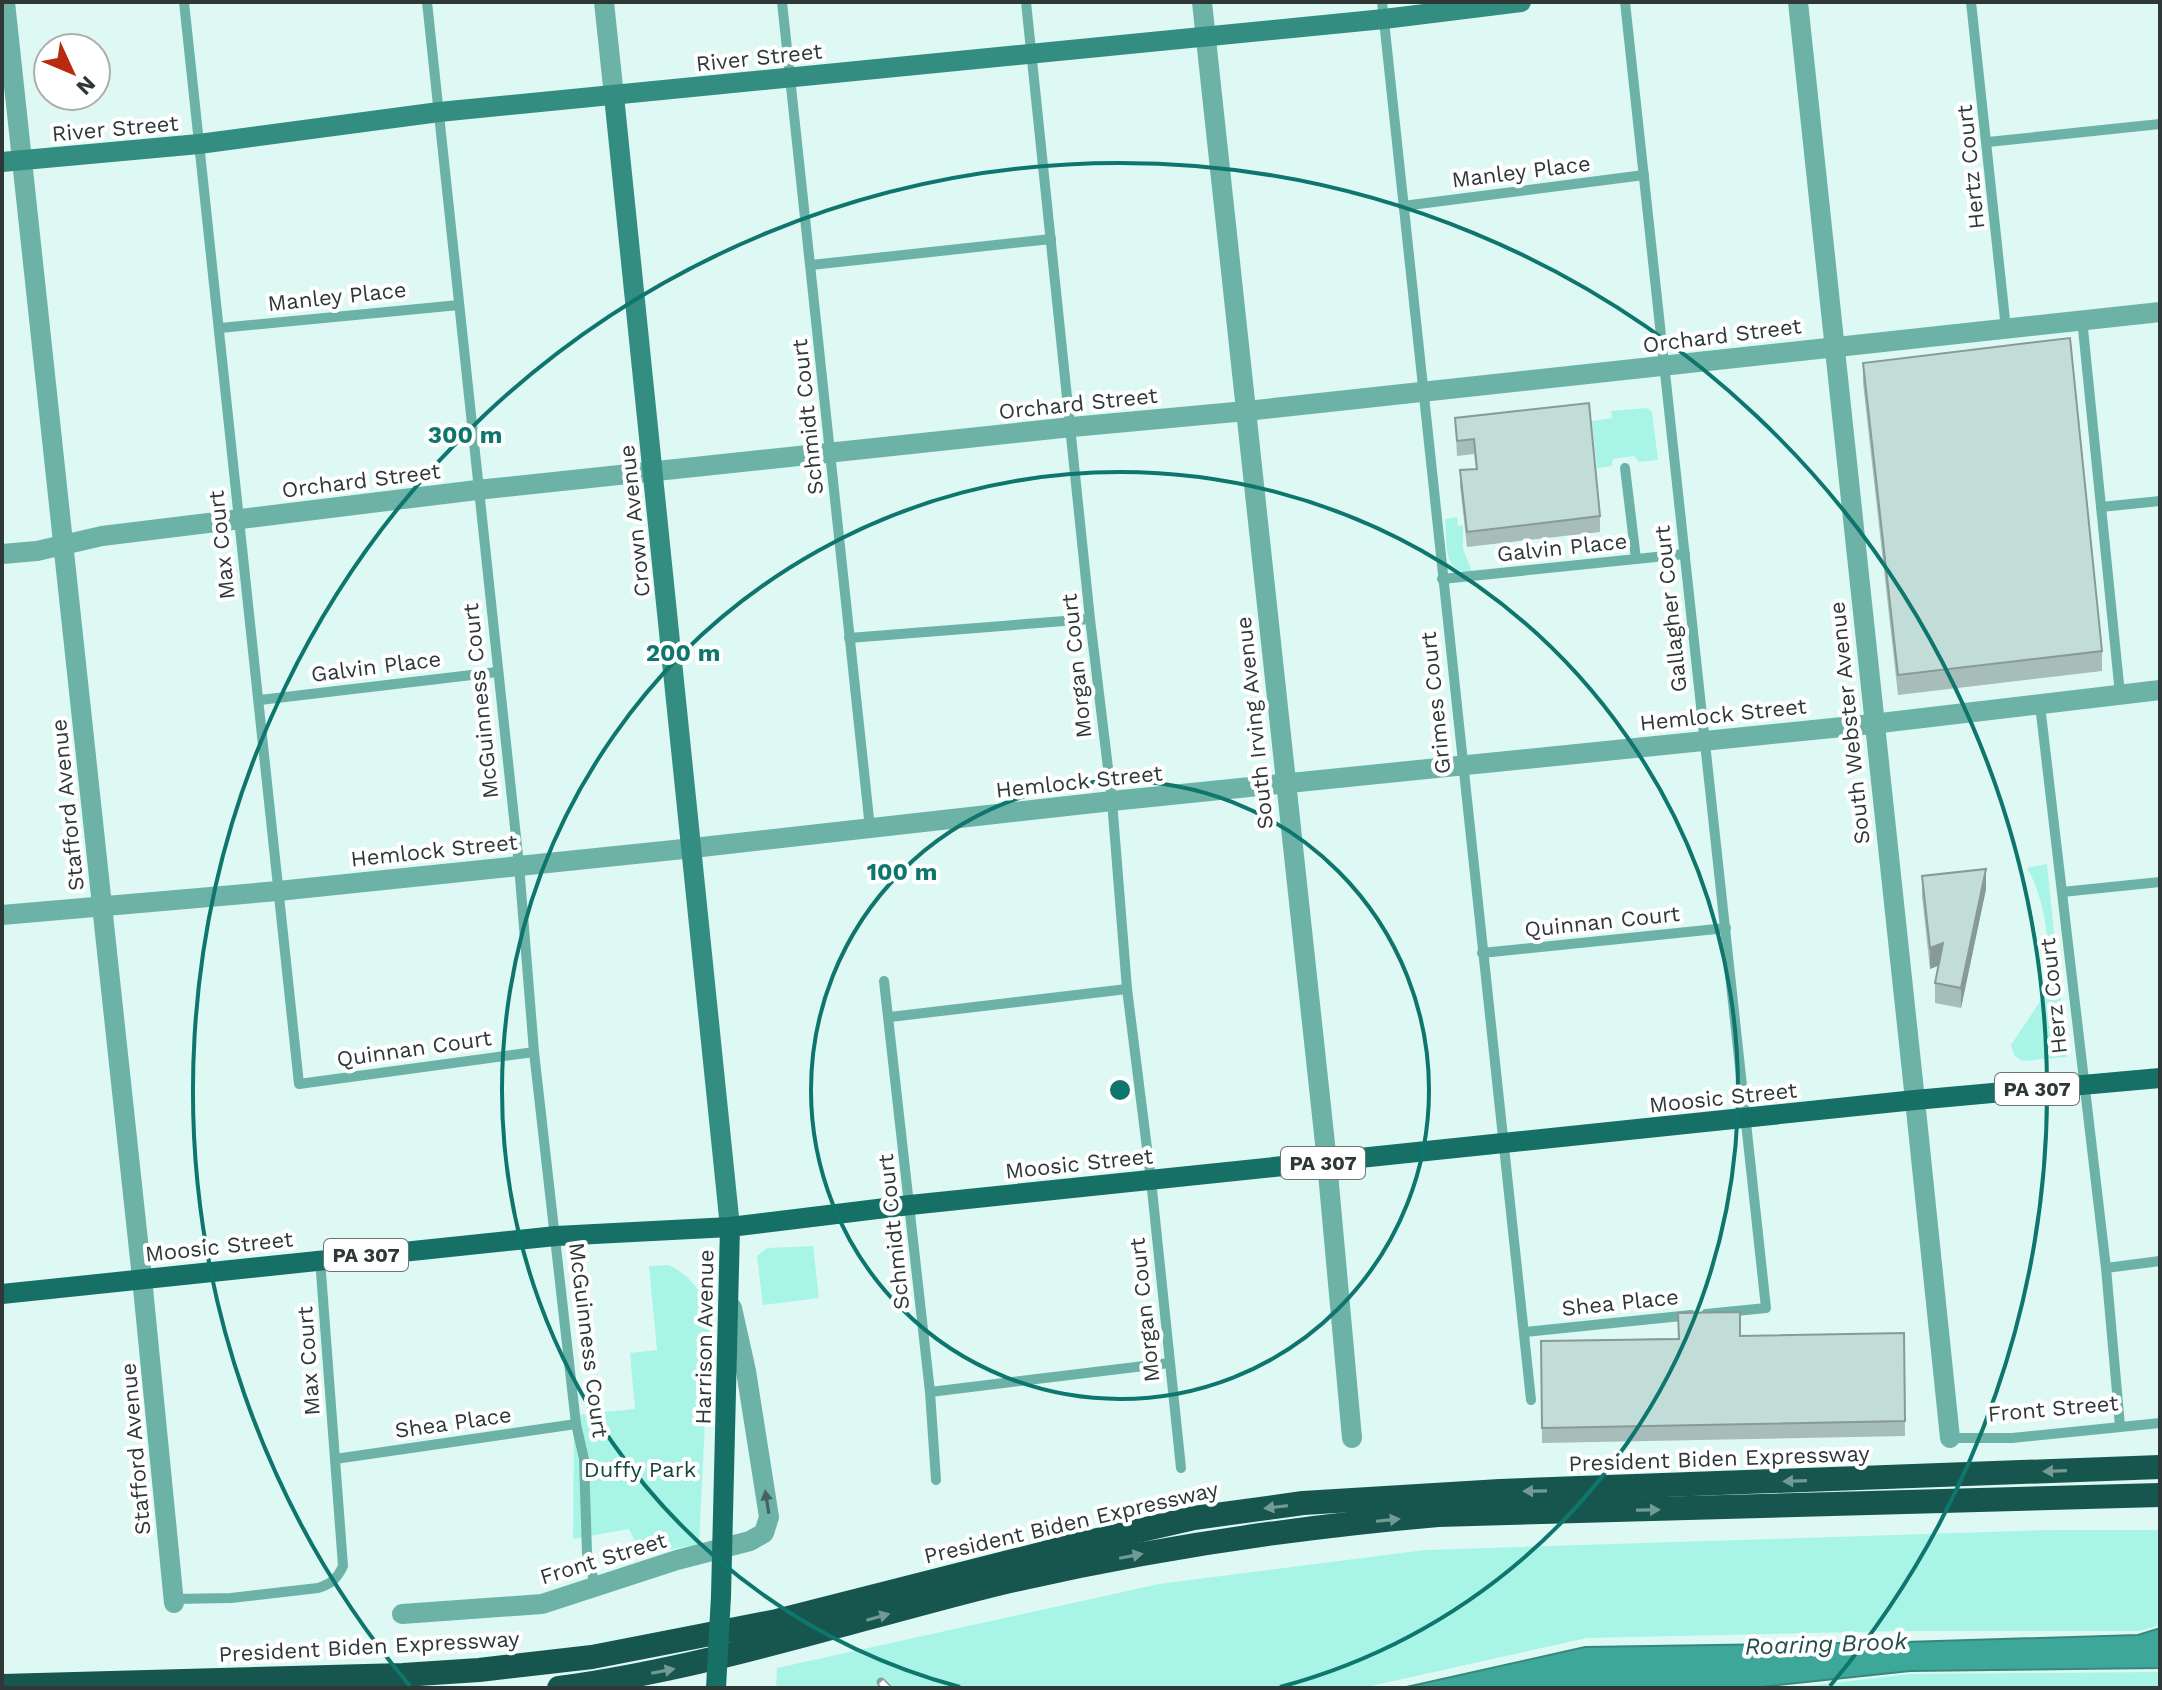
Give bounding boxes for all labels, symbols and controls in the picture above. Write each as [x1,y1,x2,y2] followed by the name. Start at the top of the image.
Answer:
[32,32,112,112] north arrow
[695,38,823,77] street label: River Street
[71,71,101,100] text: N
[1952,104,1989,230] street label: Hertz Court
[51,111,179,146] street label: River Street
[1450,151,1592,192] street label: Manley Place
[266,277,408,316] street label: Manley Place
[1641,313,1803,358] street label: Orchard Street
[787,338,828,496] street label: Schmidt Court
[997,383,1159,424] street label: Orchard Street
[428,421,502,449] text: 300 m
[614,444,655,598] street label: Crown Avenue
[280,458,442,503] street label: Orchard Street
[203,489,240,601] street label: Max Court
[1649,524,1692,694] street label: Gallagher Court
[1496,528,1628,567] street label: Galvin Place
[1056,593,1097,739] street label: Morgan Court
[1824,600,1875,846] street label: South Webster Avenue
[458,602,503,800] street label: McGuinness Court
[1231,615,1278,830] street label: South Irving Avenue
[1416,631,1455,775] street label: Grimes Court
[646,639,720,667] text: 200 m
[310,646,442,687] street label: Galvin Place
[1638,693,1808,736] street label: Hemlock Street
[46,718,89,892] street label: Stafford Avenue
[994,760,1164,803] street label: Hemlock Street
[349,829,519,872] street label: Hemlock Street
[867,858,937,886] text: 100 m
[1523,901,1681,942] street label: Quinnan Court
[2035,937,2072,1055] street label: Herz Court
[335,1025,493,1072] street label: Quinnan Court
[1995,1073,2079,1105] road number: PA 307
[1106,1076,1134,1104] centre of rings
[1648,1077,1798,1118] street label: Moosic Street
[1004,1143,1154,1184] street label: Moosic Street
[1281,1147,1365,1179] road number: PA 307
[873,1153,914,1311] street label: Schmidt Court
[144,1226,294,1267] street label: Moosic Street
[1124,1237,1165,1383] street label: Morgan Court
[324,1239,408,1271] road number: PA 307
[564,1241,613,1439] street label: McGuinness Court
[690,1249,719,1425] street label: Harrison Avenue
[1560,1284,1680,1321] street label: Shea Place
[292,1306,325,1416] street label: Max Court
[116,1362,155,1536] street label: Stafford Avenue
[1987,1390,2119,1427] street label: Front Street
[393,1402,513,1443] street label: Shea Place
[1568,1441,1871,1476] street label: President Biden Expressway
[584,1457,696,1482] park label: Duffy Park
[2042,1464,2067,1477] one-way arrow
[1782,1474,1807,1487] one-way arrow
[921,1476,1221,1569] street label: President Biden Expressway
[1522,1484,1547,1497] one-way arrow
[760,1489,773,1514] one-way arrow
[1263,1500,1288,1513] one-way arrow
[1636,1504,1661,1516] one-way arrow
[1376,1513,1401,1526] one-way arrow
[537,1527,669,1590] street label: Front Street
[1119,1549,1144,1562] one-way arrow
[866,1610,891,1622] one-way arrow
[218,1626,521,1667] street label: President Biden Expressway
[1744,1627,1909,1661] water label: Roaring Brook
[651,1664,676,1677] one-way arrow

